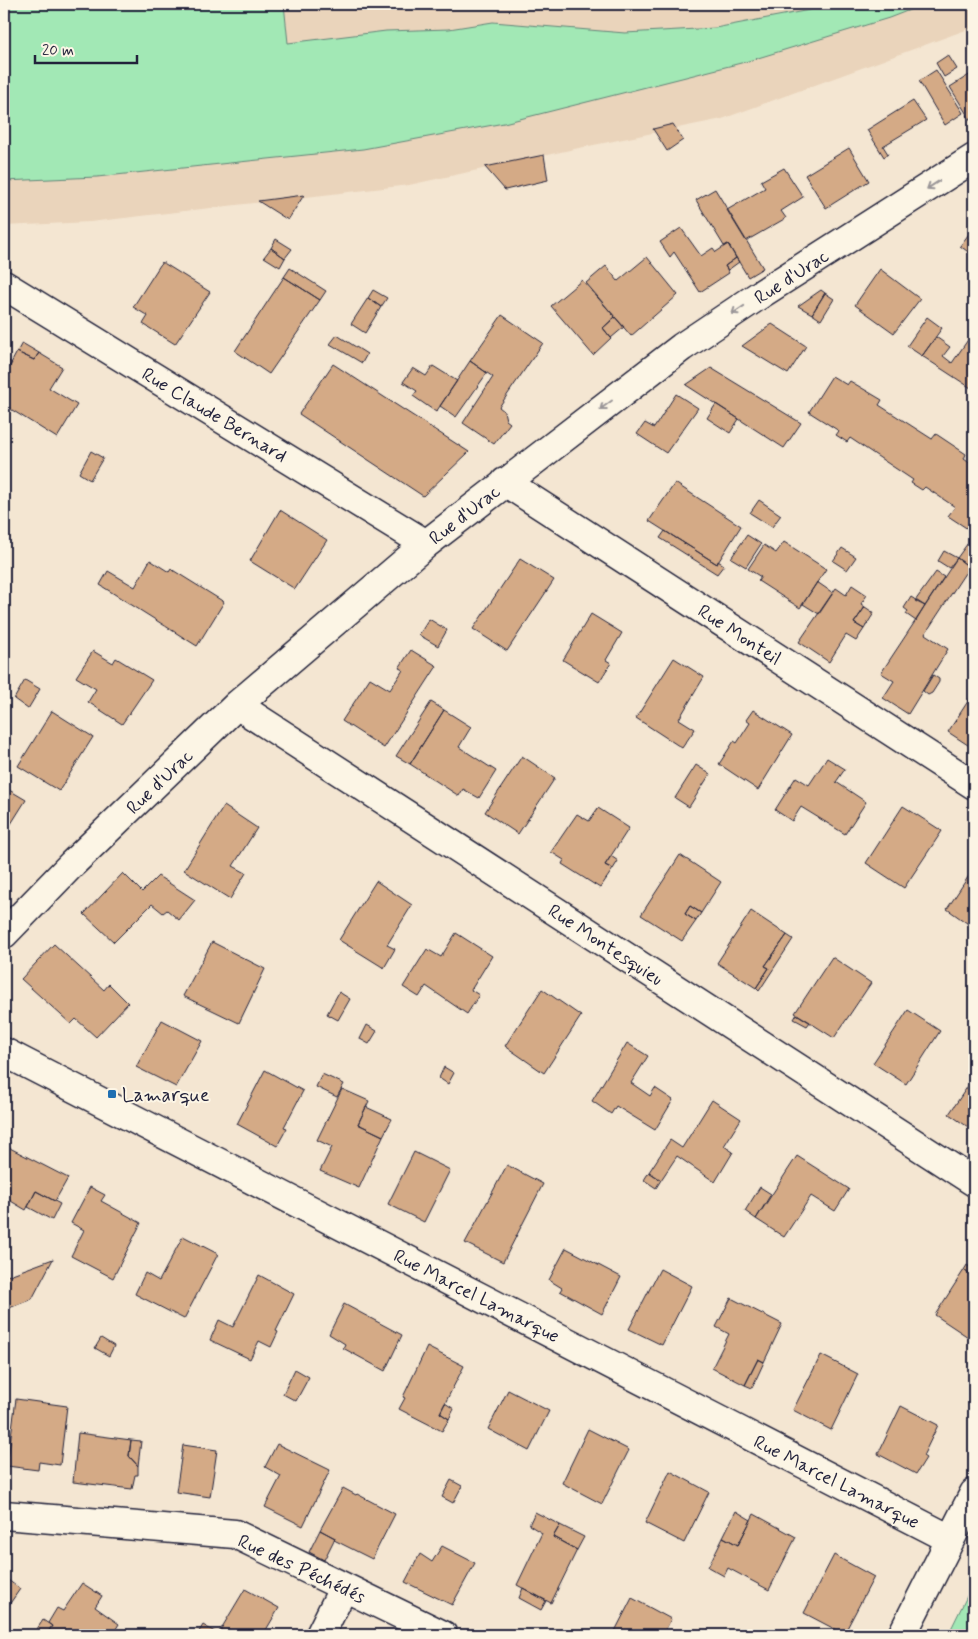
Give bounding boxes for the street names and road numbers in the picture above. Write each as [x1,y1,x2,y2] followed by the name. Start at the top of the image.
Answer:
[750,244,834,311] street label: Rue d'Urac
[137,362,292,469] street label: Rue Claude Bernard
[424,479,506,551] street label: Rue d'Urac
[693,599,786,672] street label: Rue Monteil
[121,744,199,820] street label: Rue d'Urac
[543,899,667,992] street label: Rue Montesquieu
[389,1244,564,1349] street label: Rue Marcel Lamarque
[749,1430,924,1535] street label: Rue Marcel Lamarque
[233,1529,370,1610] street label: Rue des Péchédés

